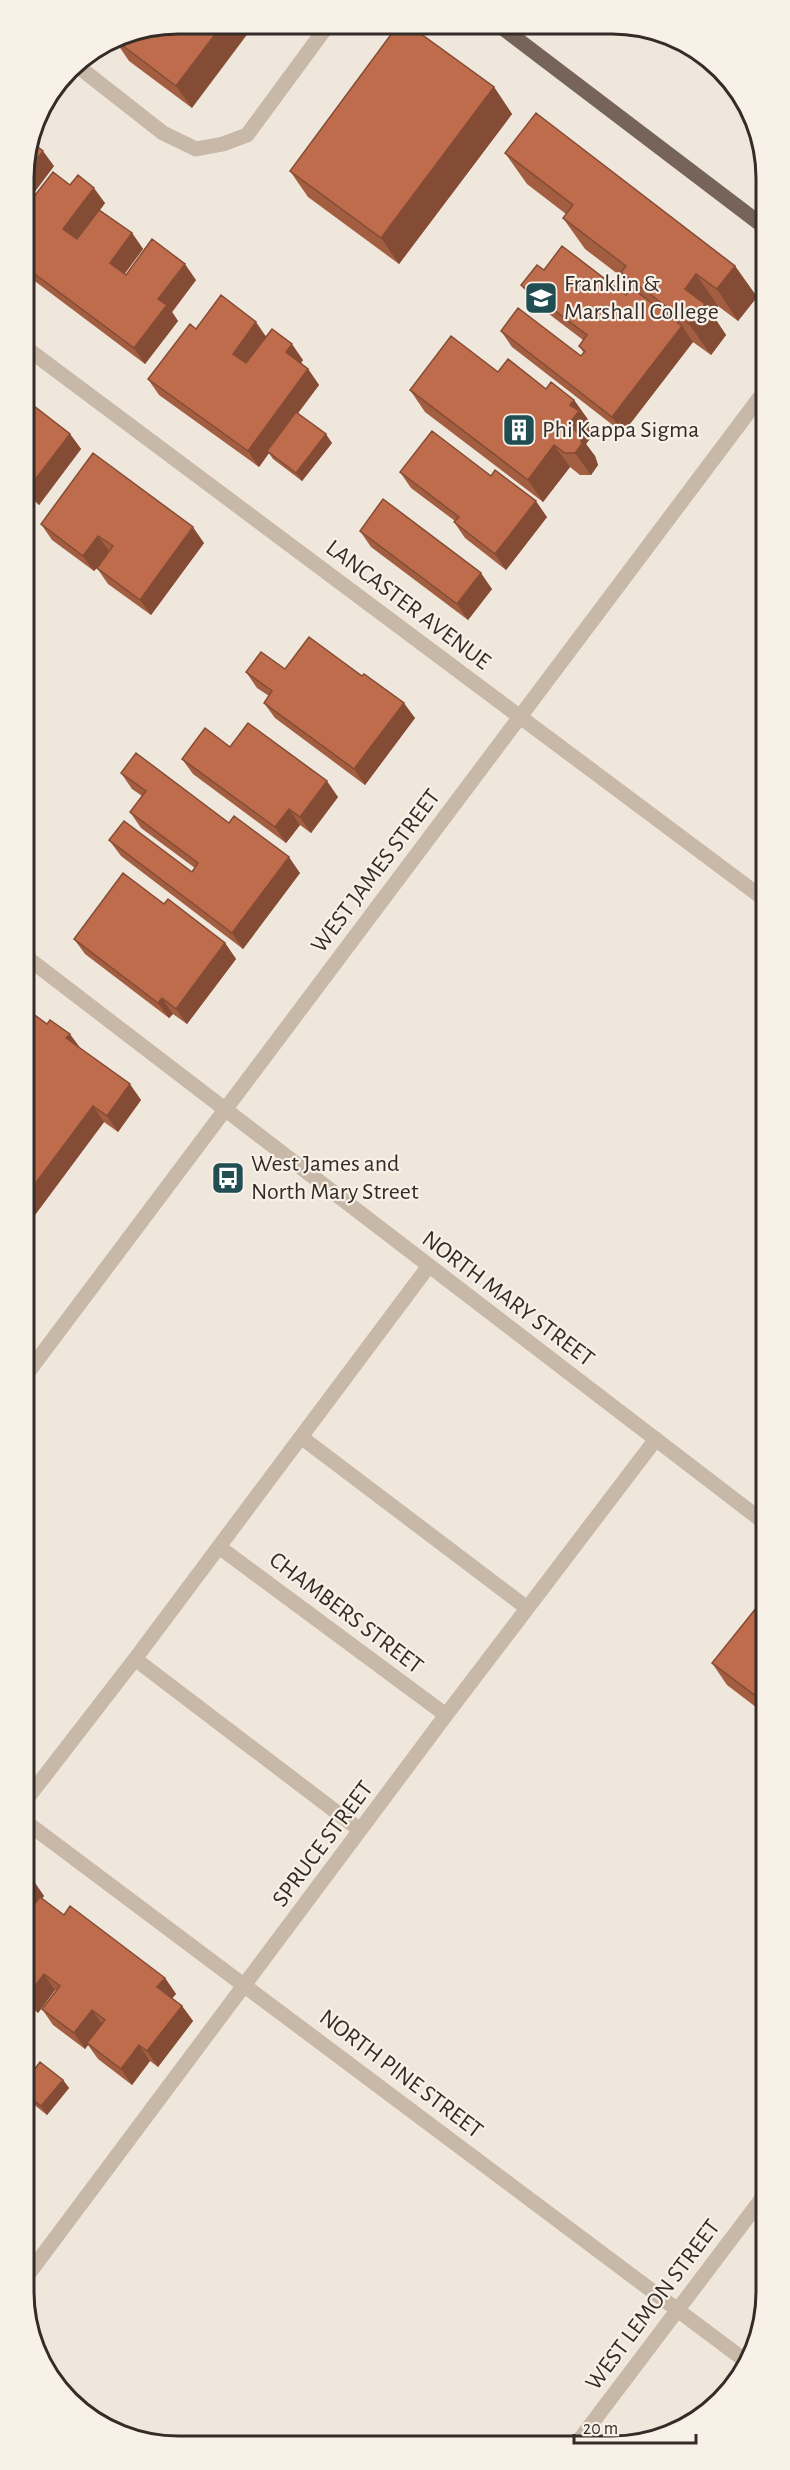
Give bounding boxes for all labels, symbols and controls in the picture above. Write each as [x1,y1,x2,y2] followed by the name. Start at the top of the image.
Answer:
[564,272,719,324] place label: Franklin & Marshall College
[523,280,559,316] school or university icon: Franklin & Marshall College
[501,412,537,448] building icon: Phi Kappa Sigma
[542,418,699,442] place label: Phi Kappa Sigma
[321,535,495,675] street label: LANCASTER AVENUE
[307,785,445,957] street label: WEST JAMES STREET
[251,1152,419,1204] place label: West James and North Mary Street
[210,1160,246,1196] bus stop icon: West James and North Mary Street
[417,1227,599,1372] street label: NORTH MARY STREET
[265,1548,428,1679] street label: CHAMBERS STREET
[268,1776,378,1911] street label: SPRUCE STREET
[315,2005,487,2143] street label: NORTH PINE STREET
[581,2215,725,2395] street label: WEST LEMON STREET
[574,2407,696,2445] scale bar
[583,2420,618,2438] text: 20 m

